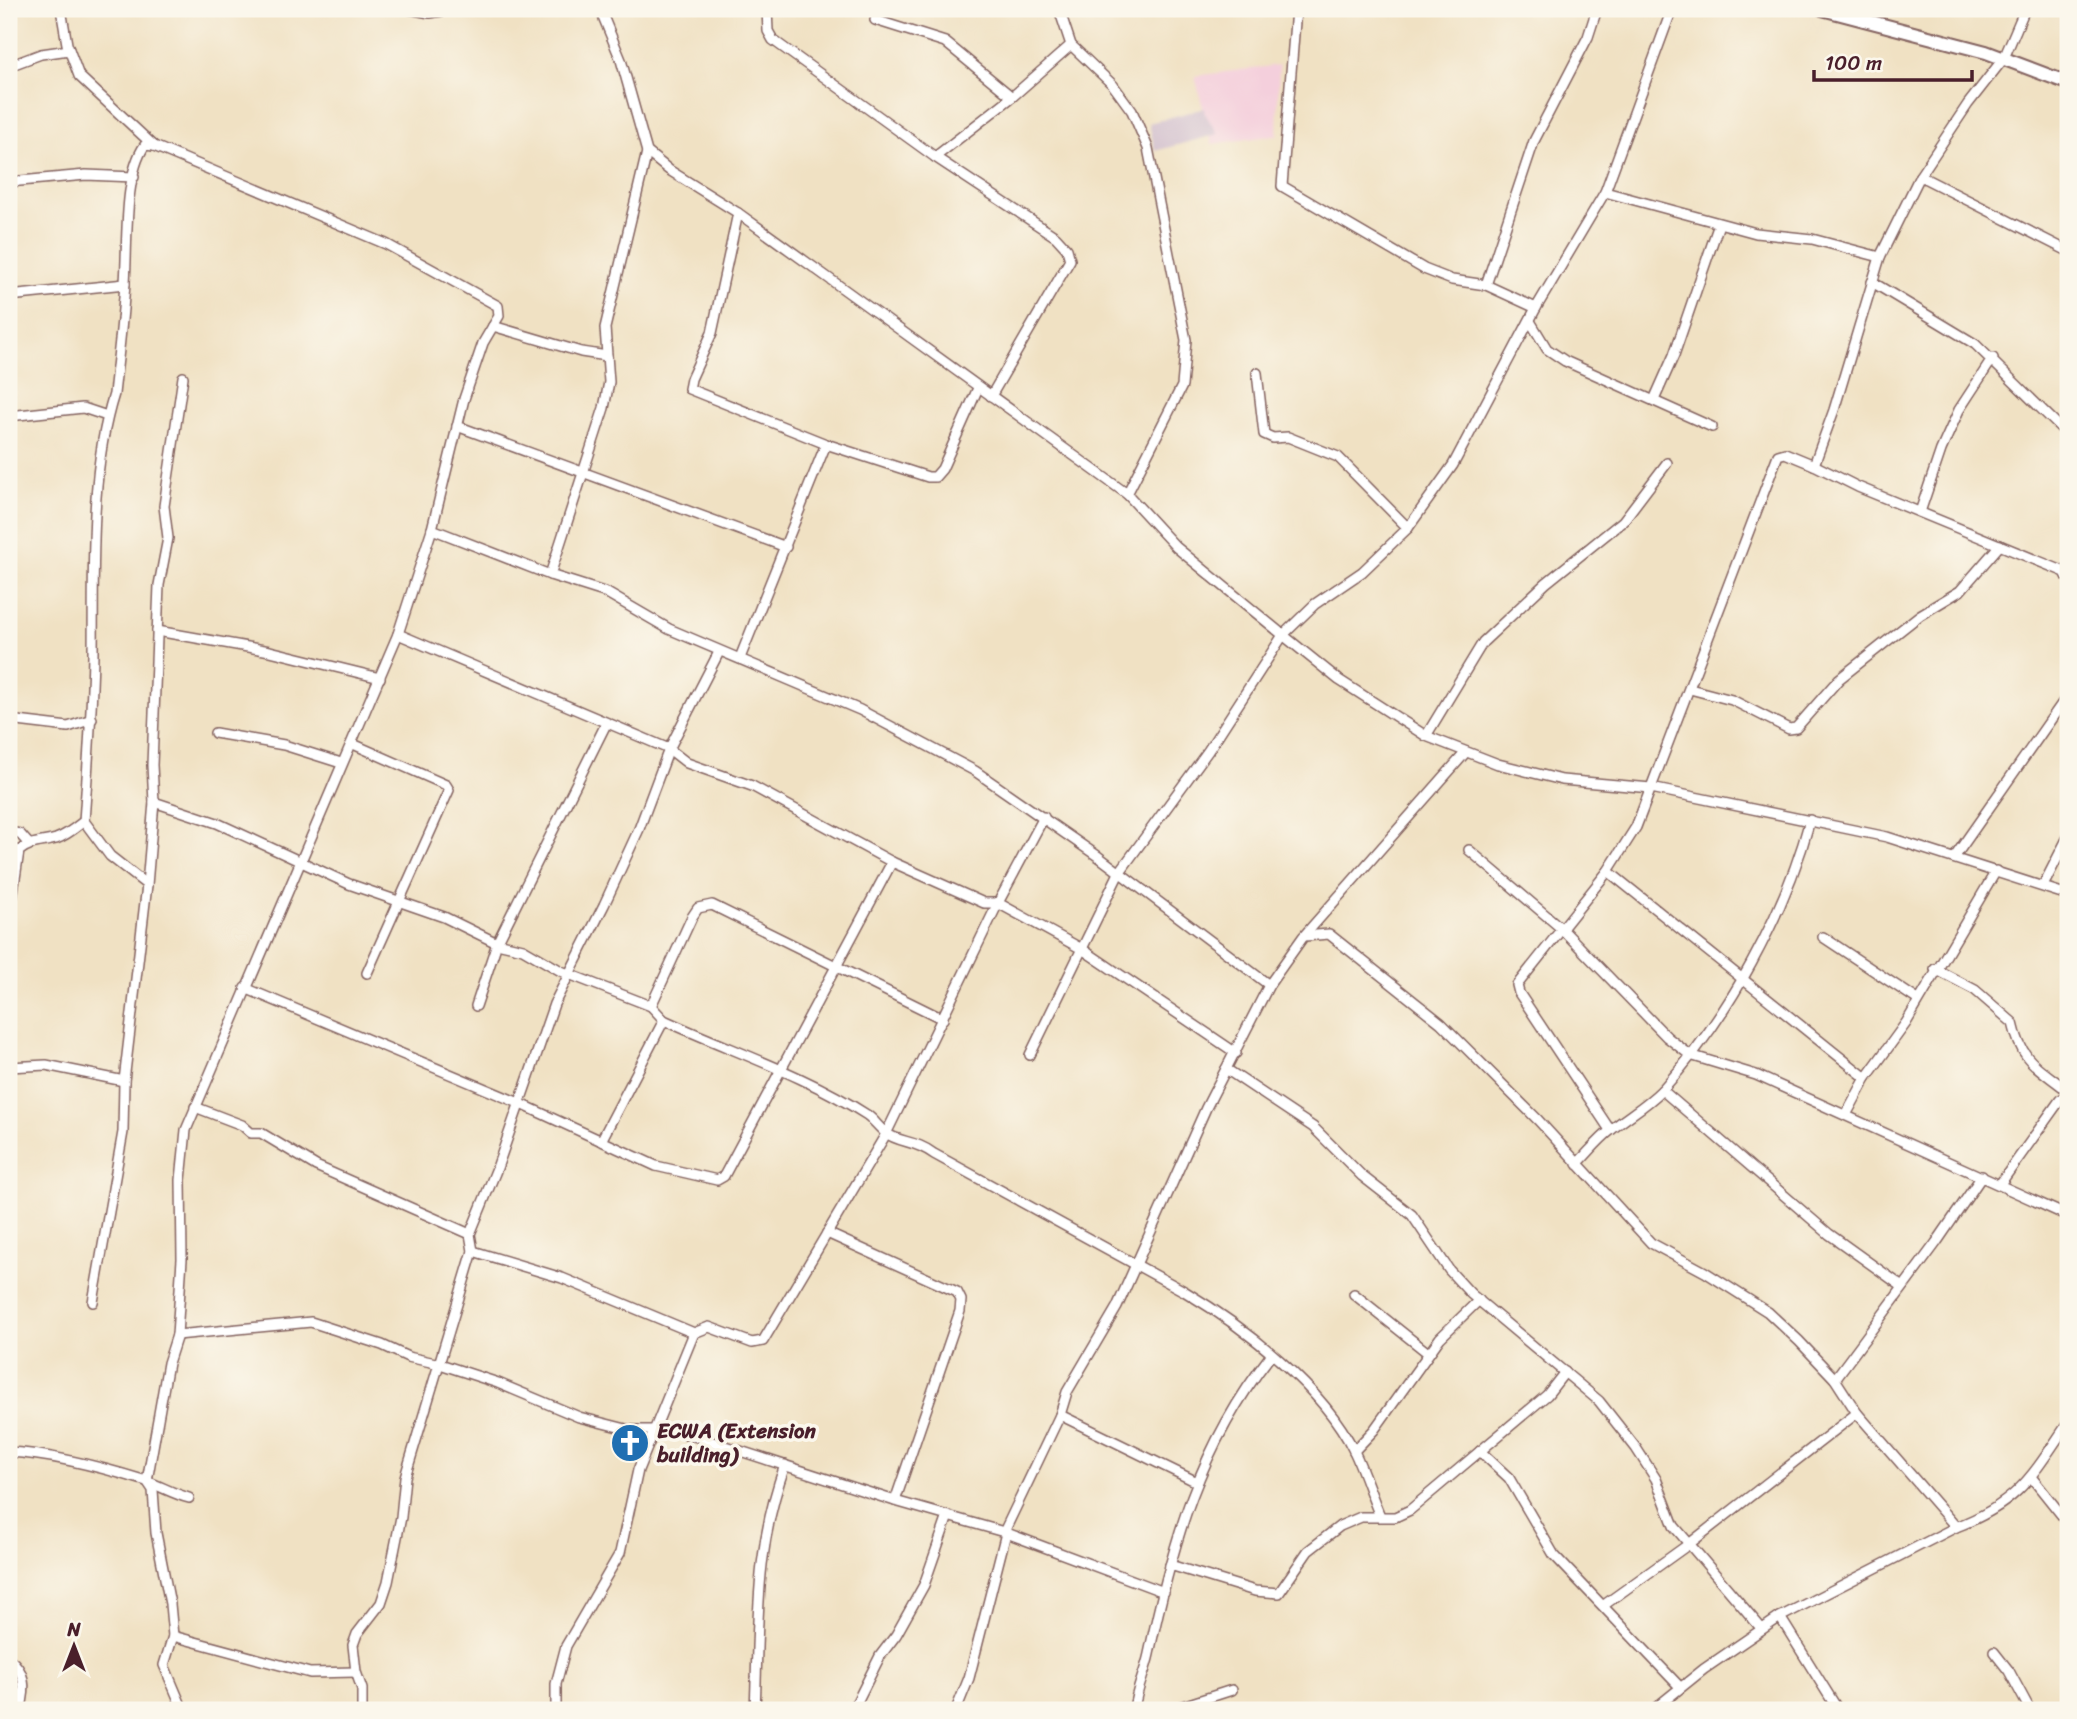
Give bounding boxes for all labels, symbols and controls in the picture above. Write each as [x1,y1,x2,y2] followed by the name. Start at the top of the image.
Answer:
[1814,38,1972,82] scale bar
[1825,44,1882,82] text: 100 m
[656,1412,816,1474] place label: ECWA (Extension building)
[609,1422,651,1464] church icon: ECWA (Extension building)
[38,1610,108,1680] north arrow
[66,1613,81,1646] text: N

